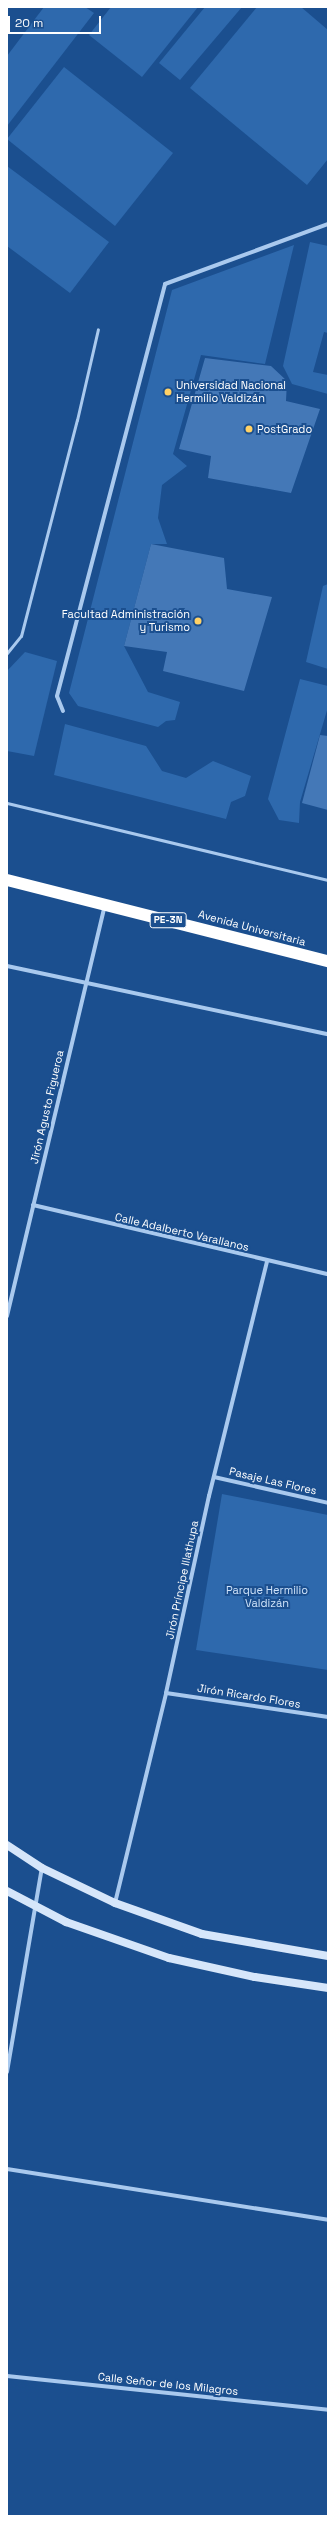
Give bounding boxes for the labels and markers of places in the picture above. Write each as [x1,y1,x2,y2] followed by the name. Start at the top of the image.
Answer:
[176,379,286,405] place label: Universidad Nacional Hermilio Valdizán
[163,387,173,397] marker: Universidad Nacional Hermilio Valdizán
[257,422,312,436] place label: PostGrado
[244,424,254,434] marker: PostGrado
[62,608,190,634] place label: Facultad Administración y Turismo
[193,616,203,626] marker: Facultad Administración y Turismo

